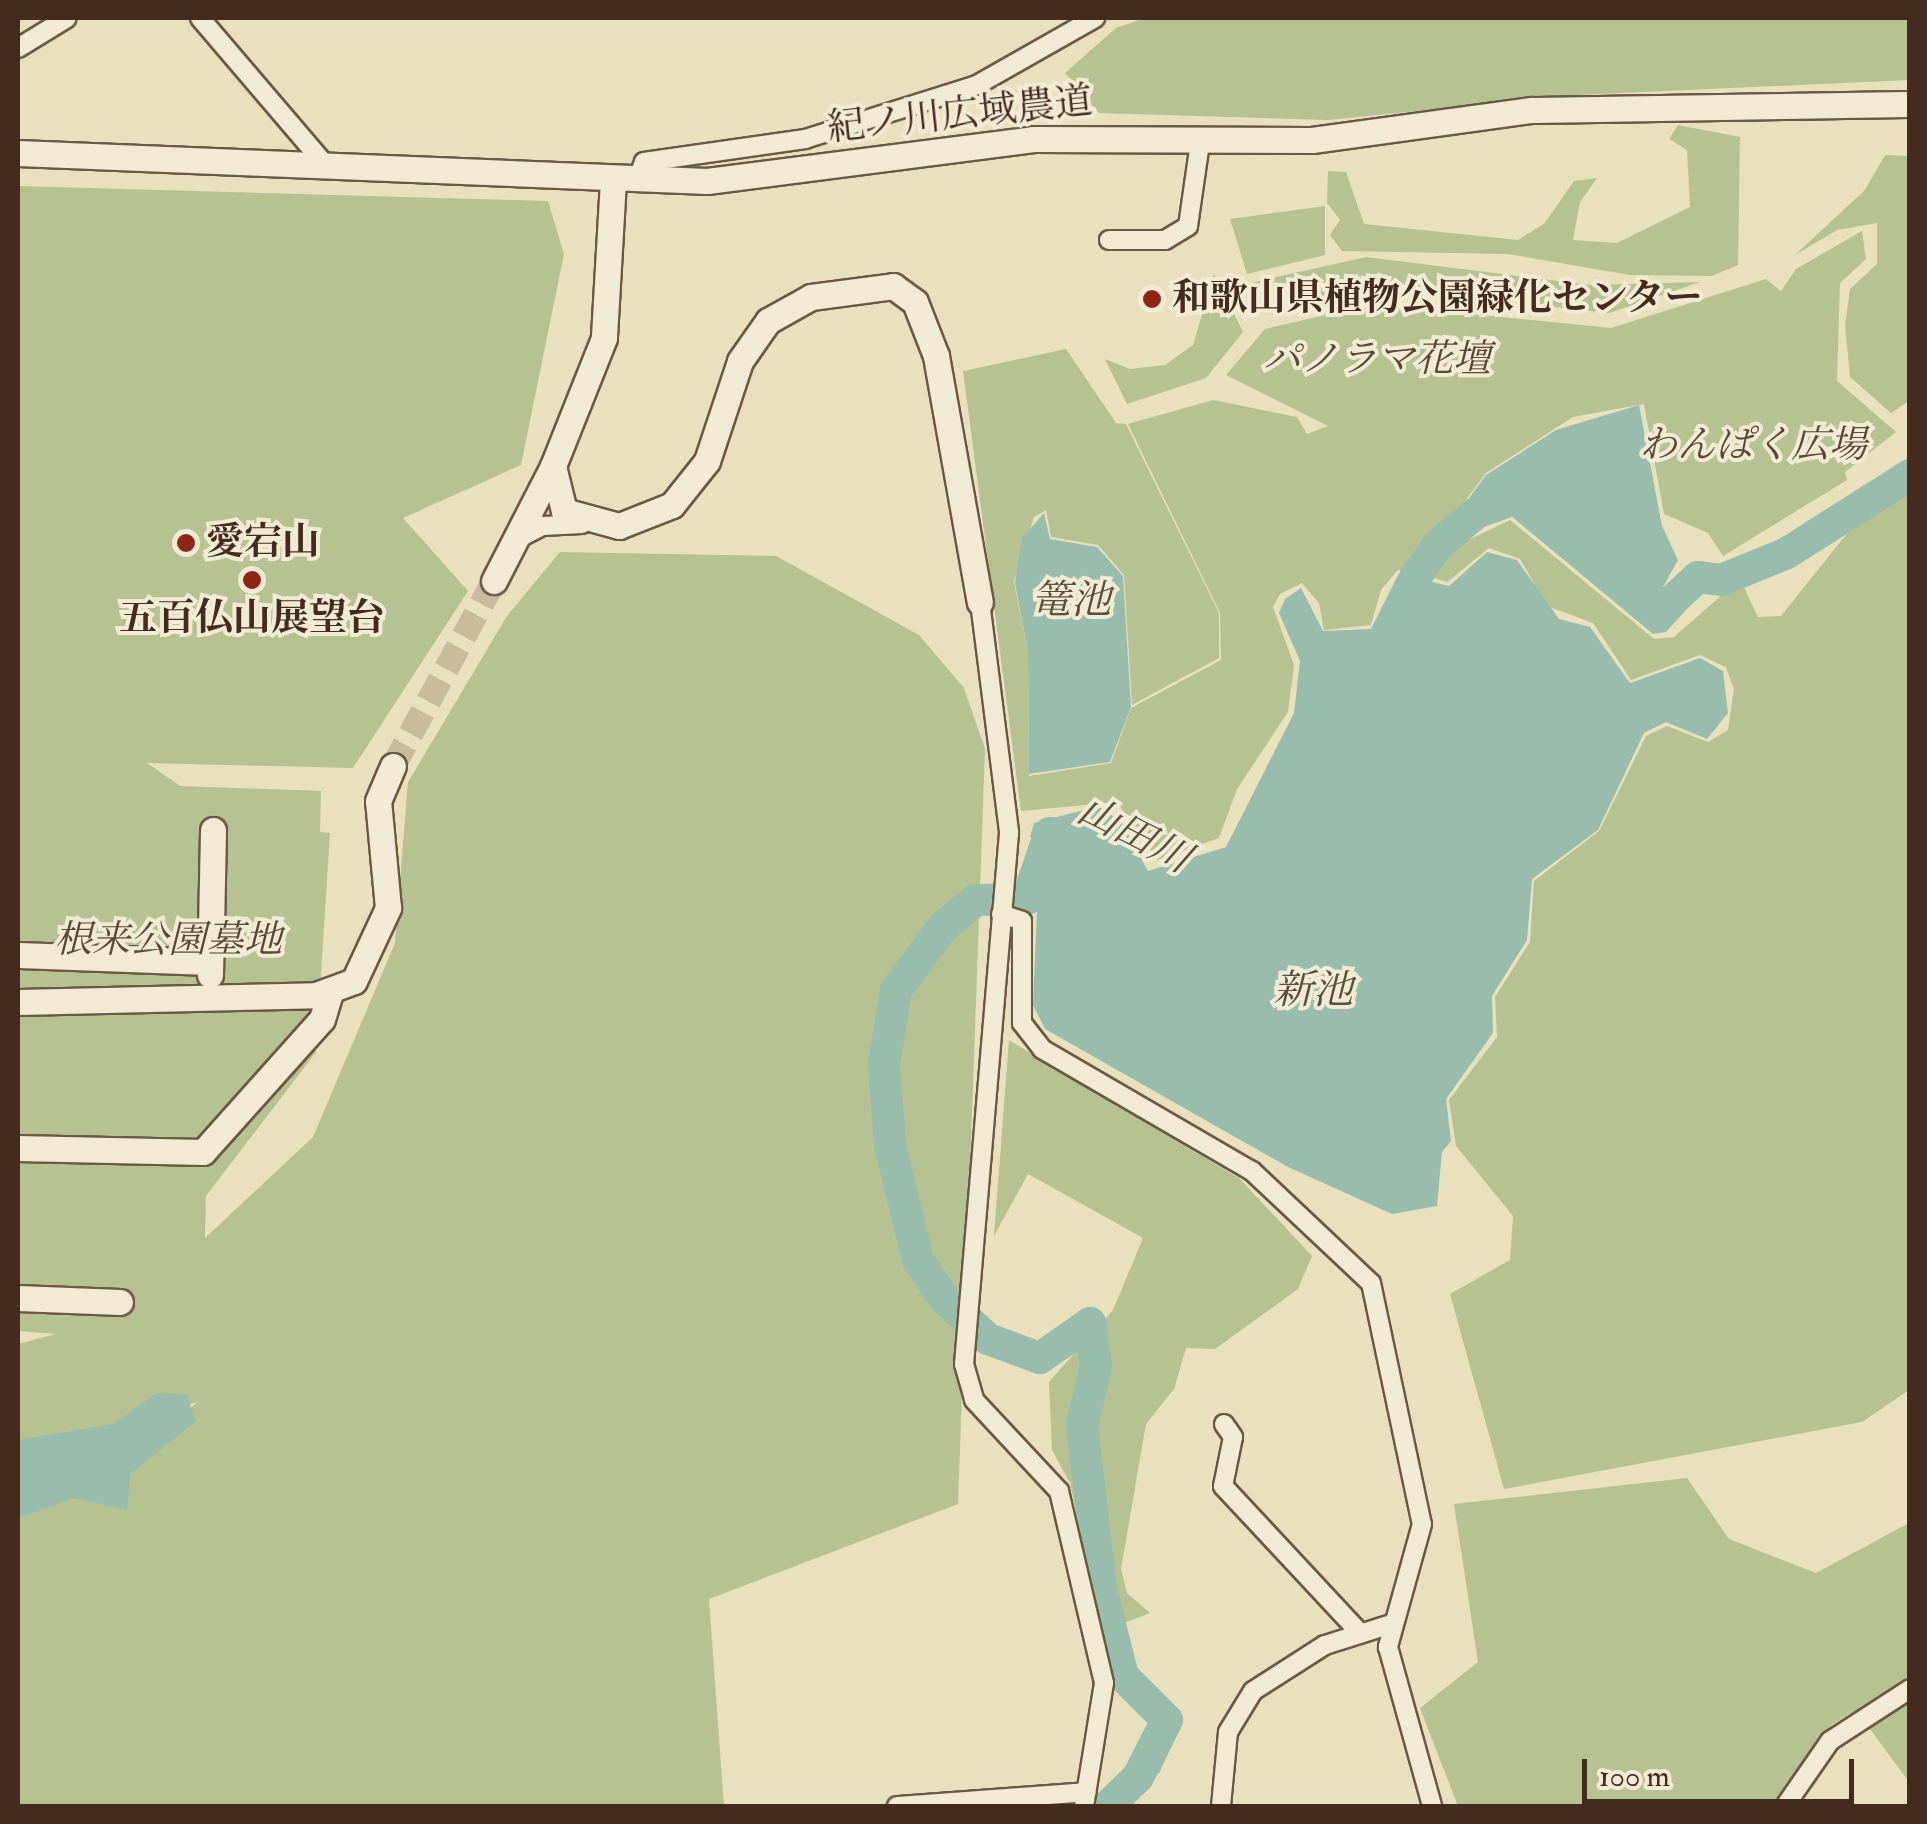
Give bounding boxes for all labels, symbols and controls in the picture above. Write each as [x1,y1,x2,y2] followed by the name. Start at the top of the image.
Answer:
[825,78,1095,152] street label: 紀ノ川広域農道
[1172,276,1704,322] place label: 和歌山県植物公園緑化センター
[1141,288,1163,310] marker: 和歌山県植物公園緑化センター
[1263,337,1491,383] park label: パノラマ花壇
[1639,423,1867,469] park label: わんぱく広場
[206,520,320,566] place label: 愛宕山
[175,532,197,554] marker: 愛宕山
[241,569,263,591] marker: 五百仏山展望台
[1031,577,1111,625] water label: 篭池
[119,596,385,642] place label: 五百仏山展望台
[1070,786,1198,884] water label: 山田川
[54,918,282,964] park label: 根来公園墓地
[1273,967,1353,1015] water label: 新池
[1587,1739,1860,1801] scale bar
[1599,1758,1670,1795] text: 100 m

